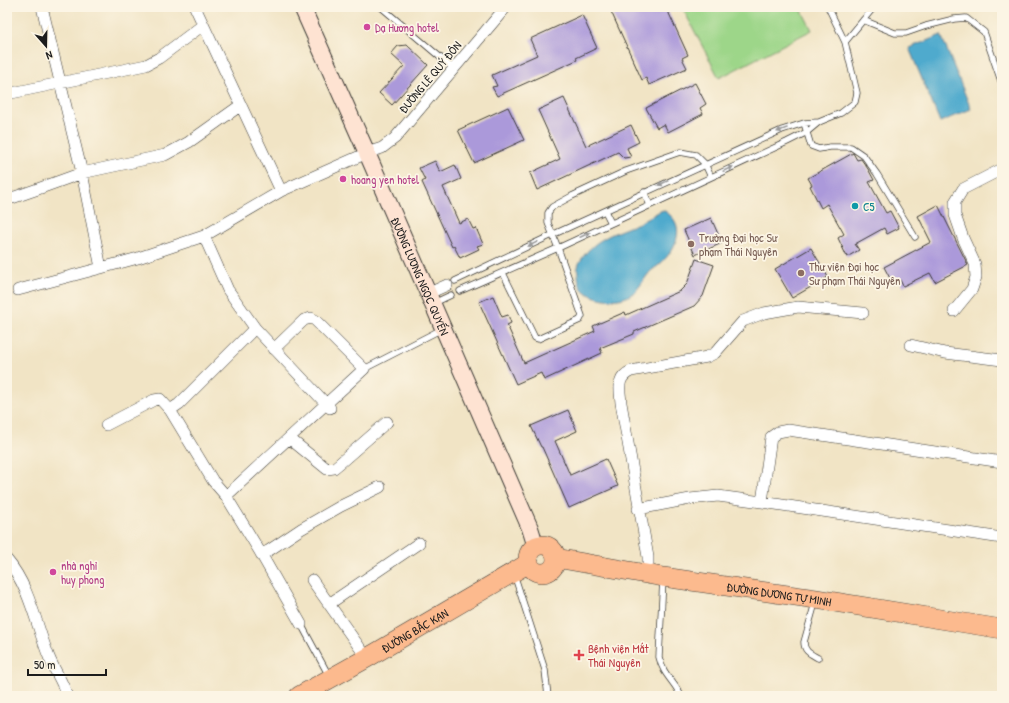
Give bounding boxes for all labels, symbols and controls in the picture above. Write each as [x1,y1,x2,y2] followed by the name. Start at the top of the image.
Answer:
[375,19,440,36] place label: Dạ Hương hotel
[362,22,372,32] marker: Dạ Hương hotel
[26,26,66,66] north arrow
[395,37,465,117] street label: ĐƯỜNG LÊ QUÝ ĐÔN
[44,48,55,63] text: N
[775,128,787,134] one-way arrow
[723,166,734,172] one-way arrow
[351,171,420,188] place label: hoang yen hotel
[338,174,348,184] marker: hoang yen hotel
[657,180,669,186] one-way arrow
[863,198,875,215] place label: C5
[850,201,860,211] marker: C5
[387,214,454,338] street label: ĐƯỜNG LƯƠNG NGỌC QUYẾN
[699,229,778,260] place label: Trường Đại học Sư phạm Thái Nguyên
[579,232,591,238] one-way arrow
[686,239,696,249] marker: Trường Đại học Sư phạm Thái Nguyên
[527,241,538,247] one-way arrow
[809,258,900,289] place label: Thư viện Đại học Sư phạm Thái Nguyên
[796,268,806,278] marker: Thư viện Đại học Sư phạm Thái Nguyên
[61,557,104,588] place label: nhà nghỉ huy phong
[48,567,58,577] marker: nhà nghỉ huy phong
[726,578,833,610] street label: ĐƯỜNG DƯƠNG TỰ MINH
[378,604,451,656] street label: ĐƯỜNG BẮC KẠN
[588,640,649,671] place label: Bệnh viện Mắt Thái Nguyên
[573,649,585,661] marker: Bệnh viện Mắt Thái Nguyên
[28,651,106,677] scale bar
[34,656,55,673] text: 50 m

